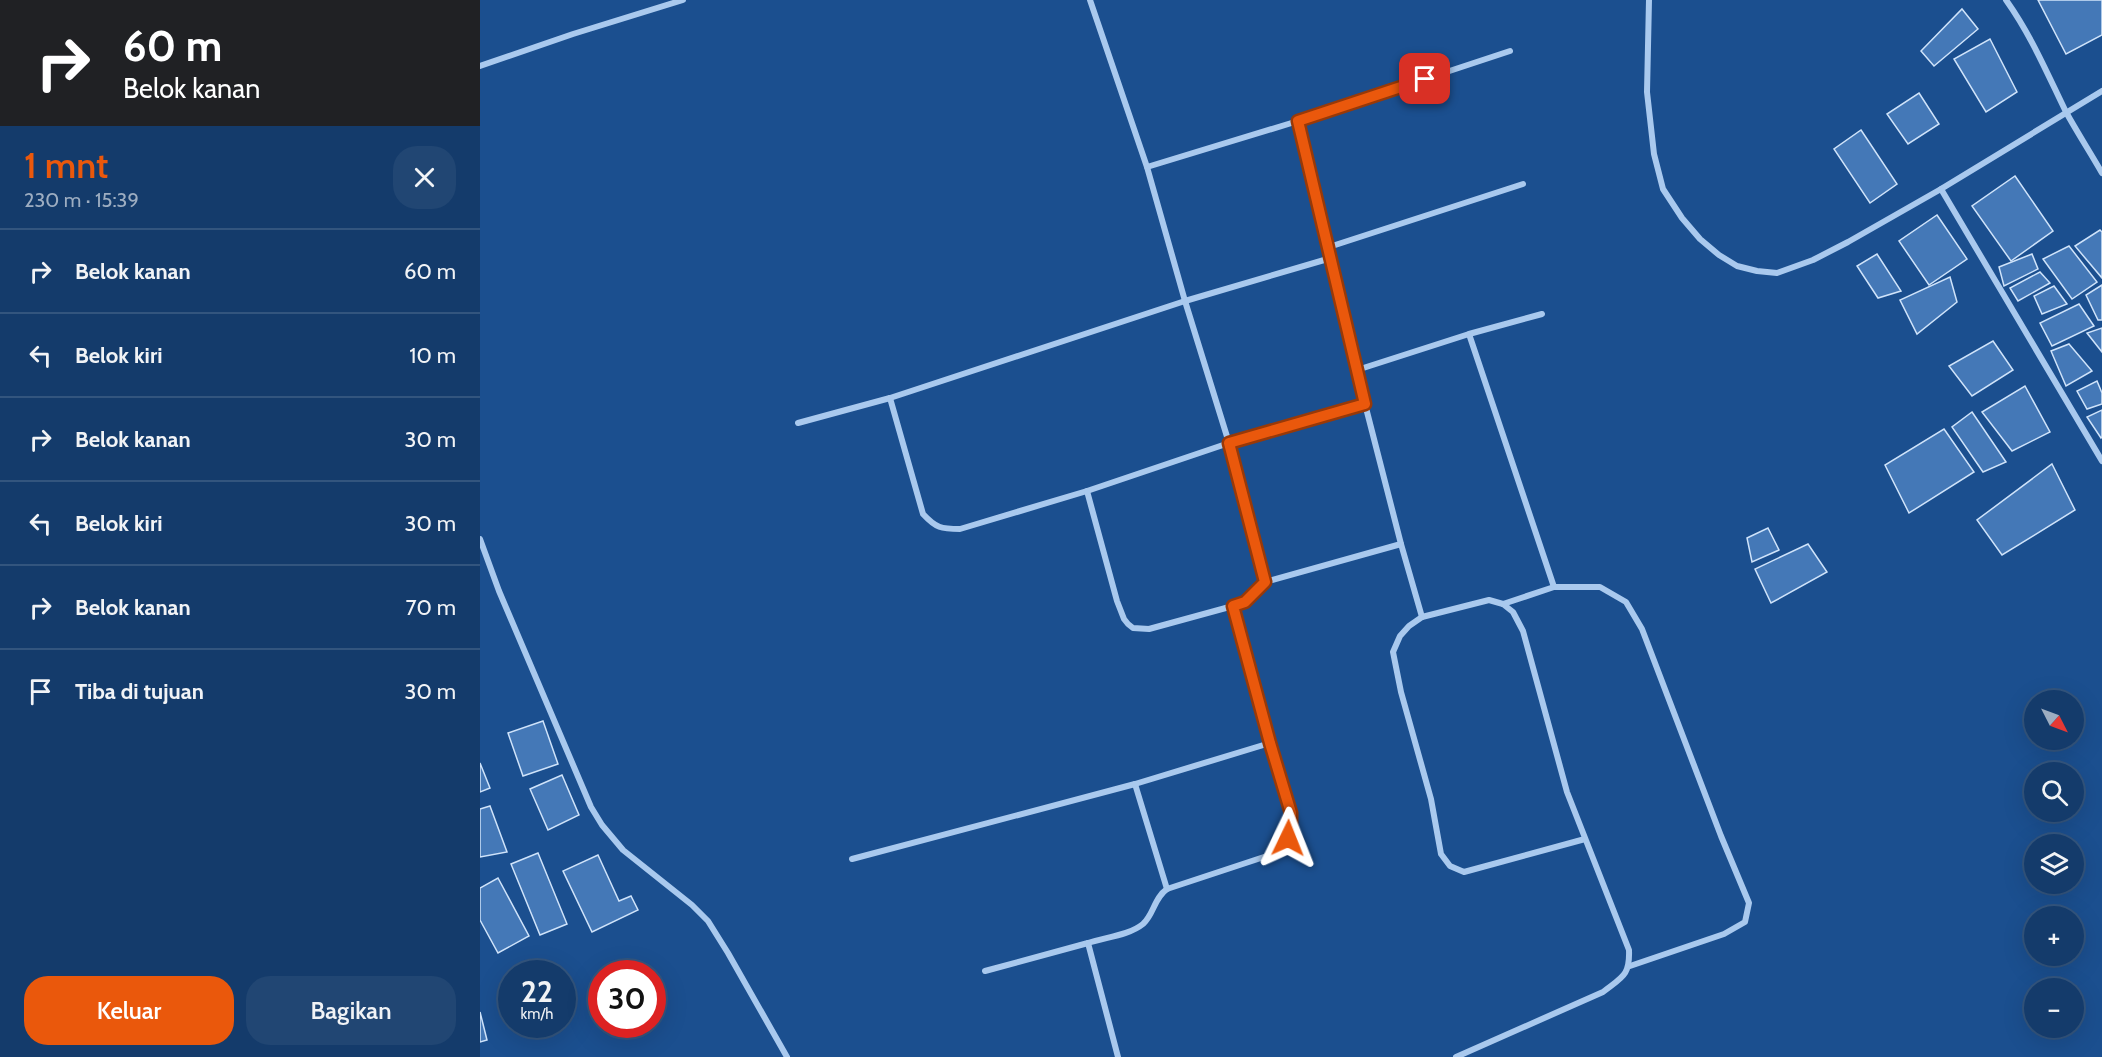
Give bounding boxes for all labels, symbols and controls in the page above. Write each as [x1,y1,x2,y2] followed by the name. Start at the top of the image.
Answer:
[123,20,222,72] text: 60 m
[24,24,102,102] icon: right
[1399,53,1450,104] pin
[1408,62,1441,95] icon: arrive
[123,72,260,105] text: Belok kanan
[24,143,108,187] text: 1 mnt
[393,146,456,209] button: close
[24,188,139,212] text: 230 m · 15:39
[24,255,57,288] icon: right
[75,258,191,285] text: Belok kanan
[404,258,456,285] text: 60 m
[24,339,57,372] icon: left
[75,342,162,369] text: Belok kiri
[409,342,456,369] text: 10 m
[24,423,57,456] icon: right
[75,426,191,453] text: Belok kanan
[404,426,456,453] text: 30 m
[24,507,57,540] icon: left
[75,510,162,537] text: Belok kiri
[404,510,456,537] text: 30 m
[24,591,57,624] icon: right
[75,594,191,621] text: Belok kanan
[406,594,456,621] text: 70 m
[24,675,57,708] icon: arrive
[75,678,204,705] text: Tiba di tujuan
[404,678,456,705] text: 30 m
[2024,690,2084,750] north arrow
[2024,690,2084,1038] map controls
[2024,762,2084,822] button: search
[1256,806,1320,870] position arrow
[2024,834,2084,894] button: layers
[2024,906,2084,966] button: +
[588,960,666,1038] speed limit sign: 30
[521,973,553,1010] text: 22
[24,976,234,1045] button: Keluar
[246,976,456,1045] button: Bagikan
[2024,978,2084,1038] button: −
[521,1005,553,1023] text: km/h

